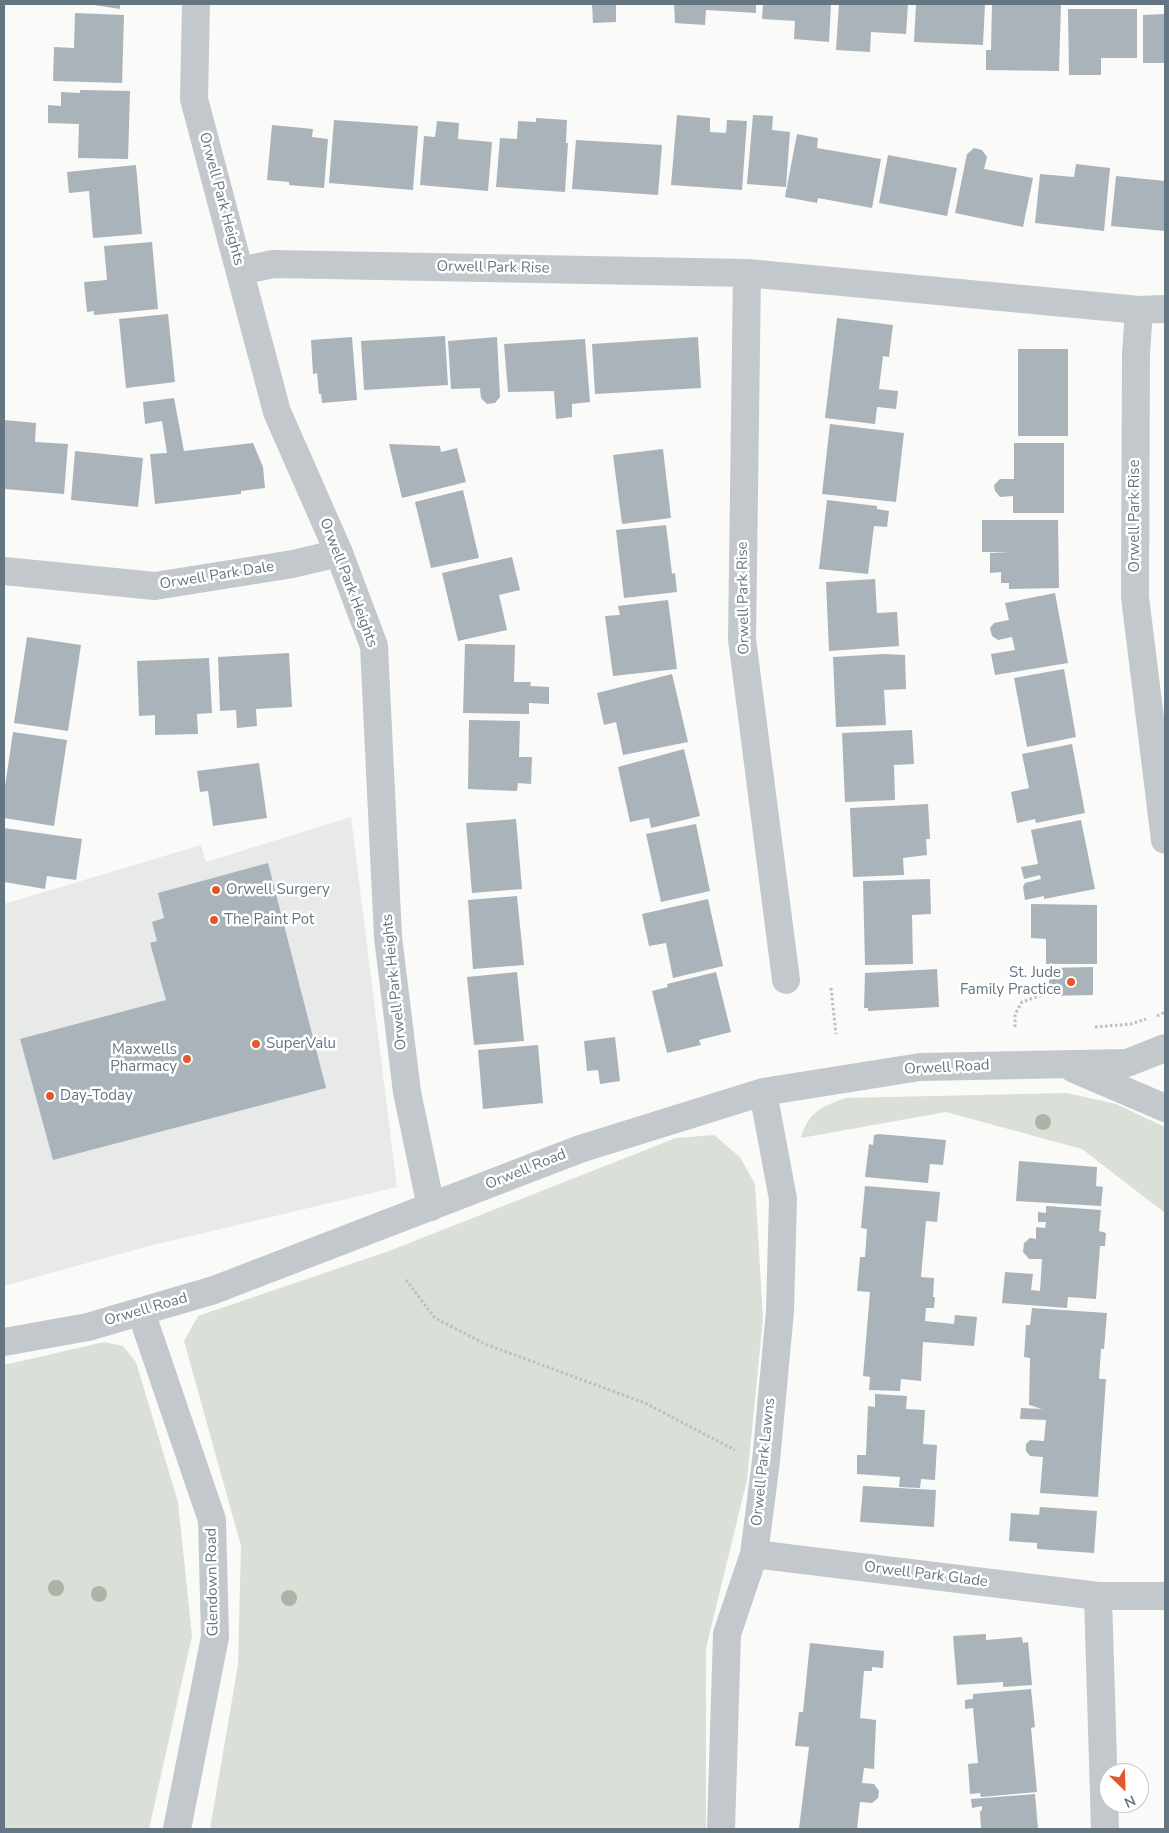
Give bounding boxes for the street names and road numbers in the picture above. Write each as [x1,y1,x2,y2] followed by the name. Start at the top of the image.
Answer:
[195,131,247,267] street label: Orwell Park Heights
[436,258,550,278] street label: Orwell Park Rise
[1126,459,1144,573] street label: Orwell Park Rise
[315,516,381,650] street label: Orwell Park Heights
[734,541,754,655] street label: Orwell Park Rise
[158,558,276,594] street label: Orwell Park Dale
[379,913,411,1051] street label: Orwell Park Heights
[904,1057,990,1079] street label: Orwell Road
[483,1146,569,1194] street label: Orwell Road
[102,1290,190,1330] street label: Orwell Road
[748,1397,780,1527] street label: Orwell Park Lawns
[203,1528,223,1636] street label: Glendown Road
[863,1558,989,1592] street label: Orwell Park Glade

